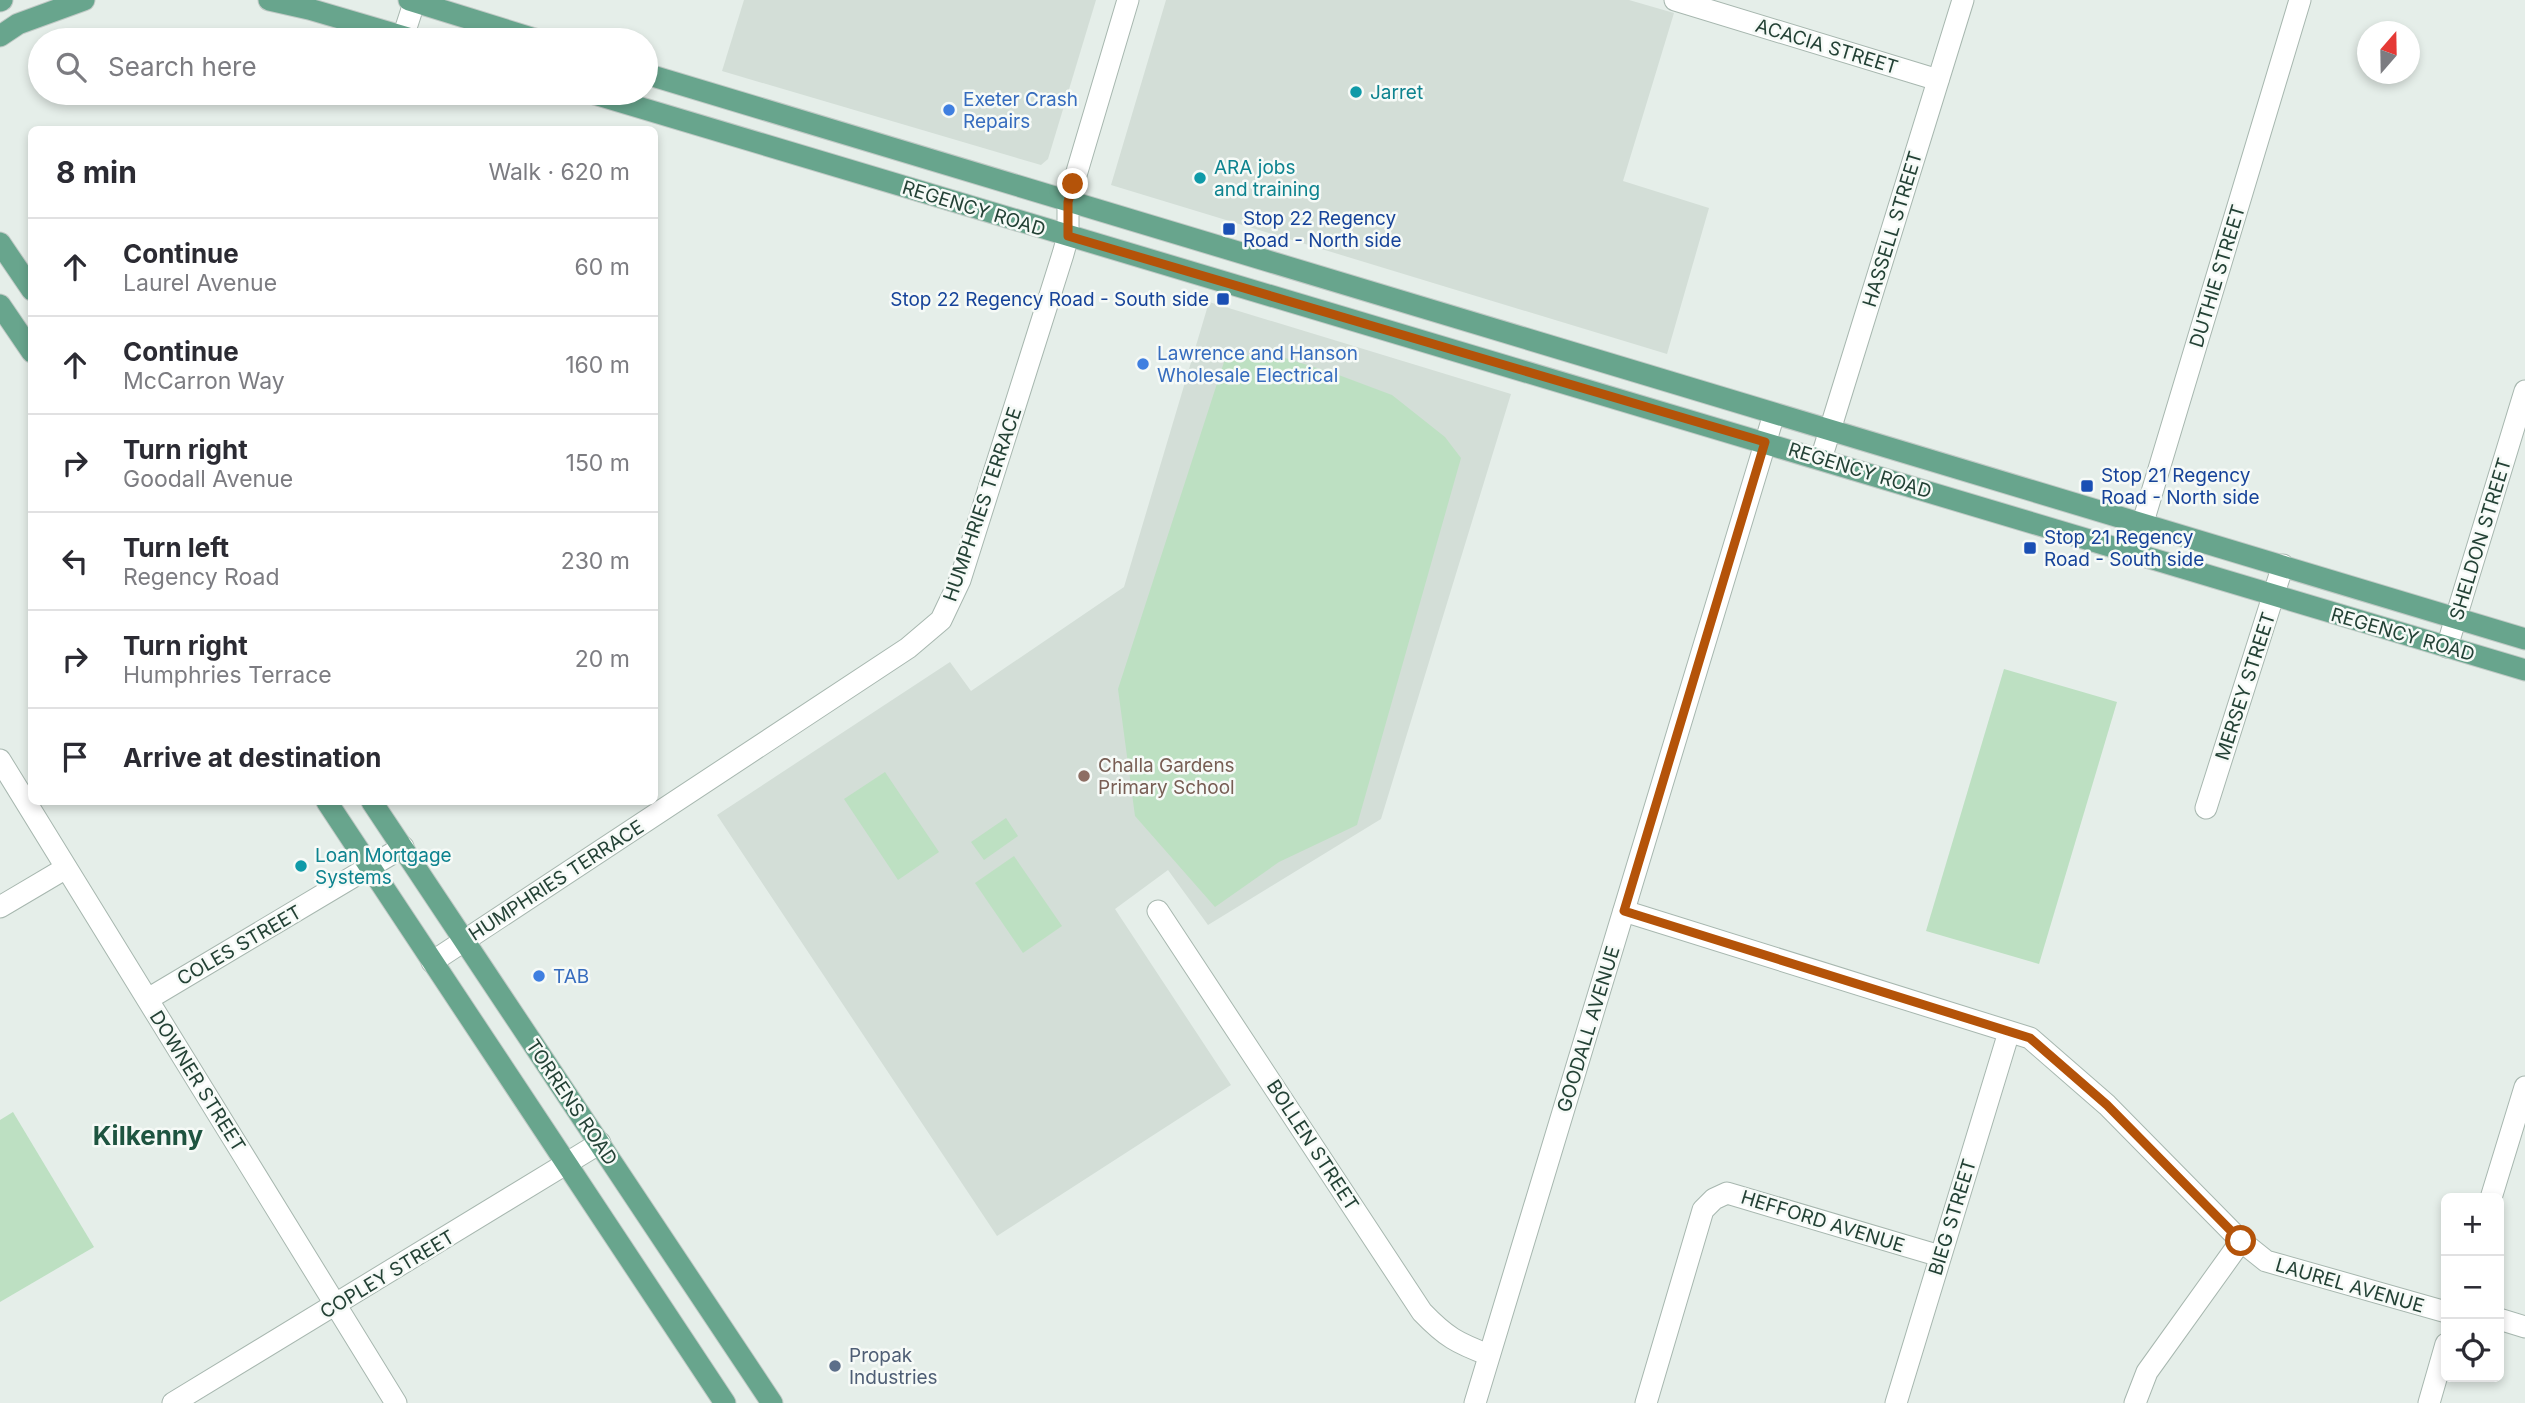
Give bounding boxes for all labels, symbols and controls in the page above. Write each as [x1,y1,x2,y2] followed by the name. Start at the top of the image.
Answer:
[1753,14,1901,79] street label: ACACIA STREET
[2357,21,2420,84] north arrow
[28,28,658,105] search box
[52,48,90,86] icon: search
[108,51,257,82] text: Search here
[1370,81,1423,104] place label: Jarret
[1348,84,1364,100] marker: Jarret
[963,88,1078,133] place label: Exeter Crash Repairs
[941,102,957,118] marker: Exeter Crash Repairs
[1858,148,1927,310] street label: HASSELL STREET
[56,154,137,190] text: 8 min
[1214,156,1320,201] place label: ARA jobs and training
[488,158,630,186] text: Walk · 620 m
[1057,168,1088,199] route end
[1192,170,1208,186] marker: ARA jobs and training
[899,176,1048,241] street label: REGENCY ROAD
[2185,202,2250,350] street label: DUTHIE STREET
[1243,207,1402,252] place label: Stop 22 Regency Road - North side
[1221,221,1237,237] marker: Stop 22 Regency Road - North side
[123,238,239,269] text: Continue
[56,248,94,286] icon: ahead
[575,253,630,281] text: 60 m
[123,269,277,297] text: Laurel Avenue
[890,288,1209,311] place label: Stop 22 Regency Road - South side
[1215,291,1231,307] marker: Stop 22 Regency Road - South side
[123,336,239,367] text: Continue
[1157,342,1358,387] place label: Lawrence and Hanson Wholesale Electrical
[56,346,94,384] icon: ahead
[565,351,630,379] text: 160 m
[1135,356,1151,372] marker: Lawrence and Hanson Wholesale Electrical
[123,367,285,395] text: McCarron Way
[938,404,1027,604] street label: HUMPHRIES TERRACE
[123,434,248,465] text: Turn right
[1785,438,1934,503] street label: REGENCY ROAD
[56,444,94,482] icon: right
[566,449,630,477] text: 150 m
[2445,455,2516,623] street label: SHELDON STREET
[2101,464,2260,509] place label: Stop 21 Regency Road - North side
[123,465,293,493] text: Goodall Avenue
[2079,478,2095,494] marker: Stop 21 Regency Road - North side
[2044,526,2204,571] place label: Stop 21 Regency Road - South side
[123,532,229,563] text: Turn left
[2022,540,2038,556] marker: Stop 21 Regency Road - South side
[56,542,94,580] icon: left
[561,547,630,575] text: 230 m
[123,563,280,591] text: Regency Road
[2328,603,2477,666] street label: REGENCY ROAD
[2211,609,2280,763] street label: MERSEY STREET
[123,630,248,661] text: Turn right
[56,640,94,678] icon: right
[575,645,630,673] text: 20 m
[123,661,332,689] text: Humphries Terrace
[56,738,94,776] icon: arrive
[123,742,382,773] text: Arrive at destination
[1098,754,1235,799] place label: Challa Gardens Primary School
[1076,768,1092,784] marker: Challa Gardens Primary School
[465,815,648,946] street label: HUMPHRIES TERRACE
[315,844,452,889] place label: Loan Mortgage Systems
[293,858,309,874] marker: Loan Mortgage Systems
[173,900,306,990] street label: COLES STREET
[1552,943,1625,1115] street label: GOODALL AVENUE
[553,965,589,988] place label: TAB
[531,968,547,984] marker: TAB
[145,1006,250,1156] street label: DOWNER STREET
[521,1035,622,1170] street label: TORRENS ROAD
[1262,1076,1363,1215] street label: BOLLEN STREET
[93,1120,204,1151] district label: Kilkenny
[1924,1156,1981,1278] street label: BIEG STREET
[1738,1186,1908,1257] street label: HEFFORD AVENUE
[2441,1193,2504,1382] map controls
[2441,1193,2504,1256] button: +
[316,1225,459,1324] street label: COPLEY STREET
[2225,1225,2256,1256] route start
[2273,1253,2427,1318] street label: LAUREL AVENUE
[2441,1256,2504,1319] button: −
[2441,1319,2504,1382] button: locate
[849,1344,938,1389] place label: Propak Industries
[827,1358,843,1374] marker: Propak Industries

